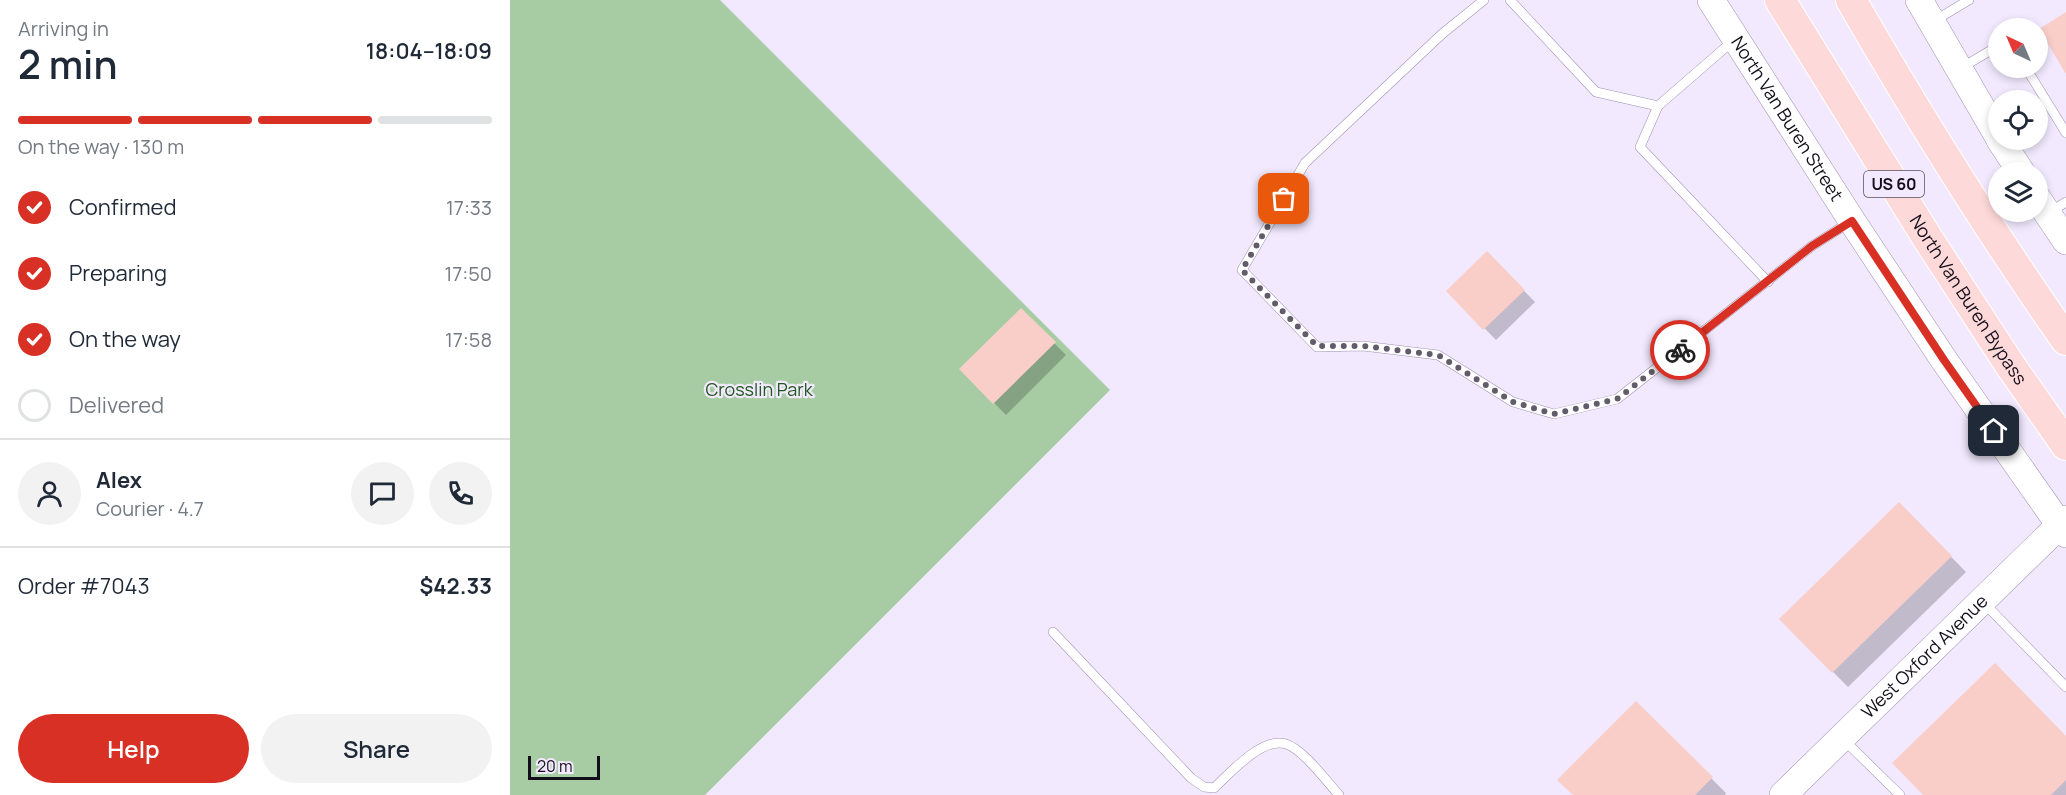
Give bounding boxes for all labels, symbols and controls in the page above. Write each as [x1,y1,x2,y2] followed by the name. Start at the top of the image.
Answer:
[18,15,109,42] text: Arriving in
[1988,18,2048,78] north arrow
[1988,18,2048,222] map controls
[1726,31,1849,205] street label: North Van Buren Street
[366,36,492,66] text: 18:04–18:09
[18,37,117,91] text: 2 min
[1988,90,2048,150] button: locate
[18,133,184,160] text: On the way · 130 m
[1988,162,2048,222] button: layers
[1864,171,1924,197] road number: US 60
[1258,173,1309,224] pin
[1267,182,1300,215] icon: bag
[18,191,51,224] icon: check
[69,192,177,222] text: Confirmed
[446,194,492,221] text: 17:33
[1905,210,2033,389] street label: North Van Buren Bypass
[18,257,51,290] icon: check
[69,258,167,288] text: Preparing
[444,260,492,287] text: 17:50
[1650,320,1710,380] courier
[18,323,51,356] icon: check
[69,324,181,354] text: On the way
[445,326,492,353] text: 17:58
[1664,334,1697,367] icon: bike
[705,377,814,401] park label: Crosslin Park
[69,390,164,420] text: Delivered
[1968,405,2019,456] pin
[1977,414,2010,447] icon: home
[18,462,81,525] button: person
[351,462,414,525] button: chat
[429,462,492,525] button: phone
[96,465,142,495] text: Alex
[96,495,204,522] text: Courier · 4.7
[18,571,150,601] text: Order #7043
[419,571,492,601] text: $42.33
[1856,589,1992,723] street label: West Oxford Avenue
[18,714,249,783] button: Help
[261,714,492,783] button: Share
[528,753,600,780] scale bar
[537,755,573,777] text: 20 m

